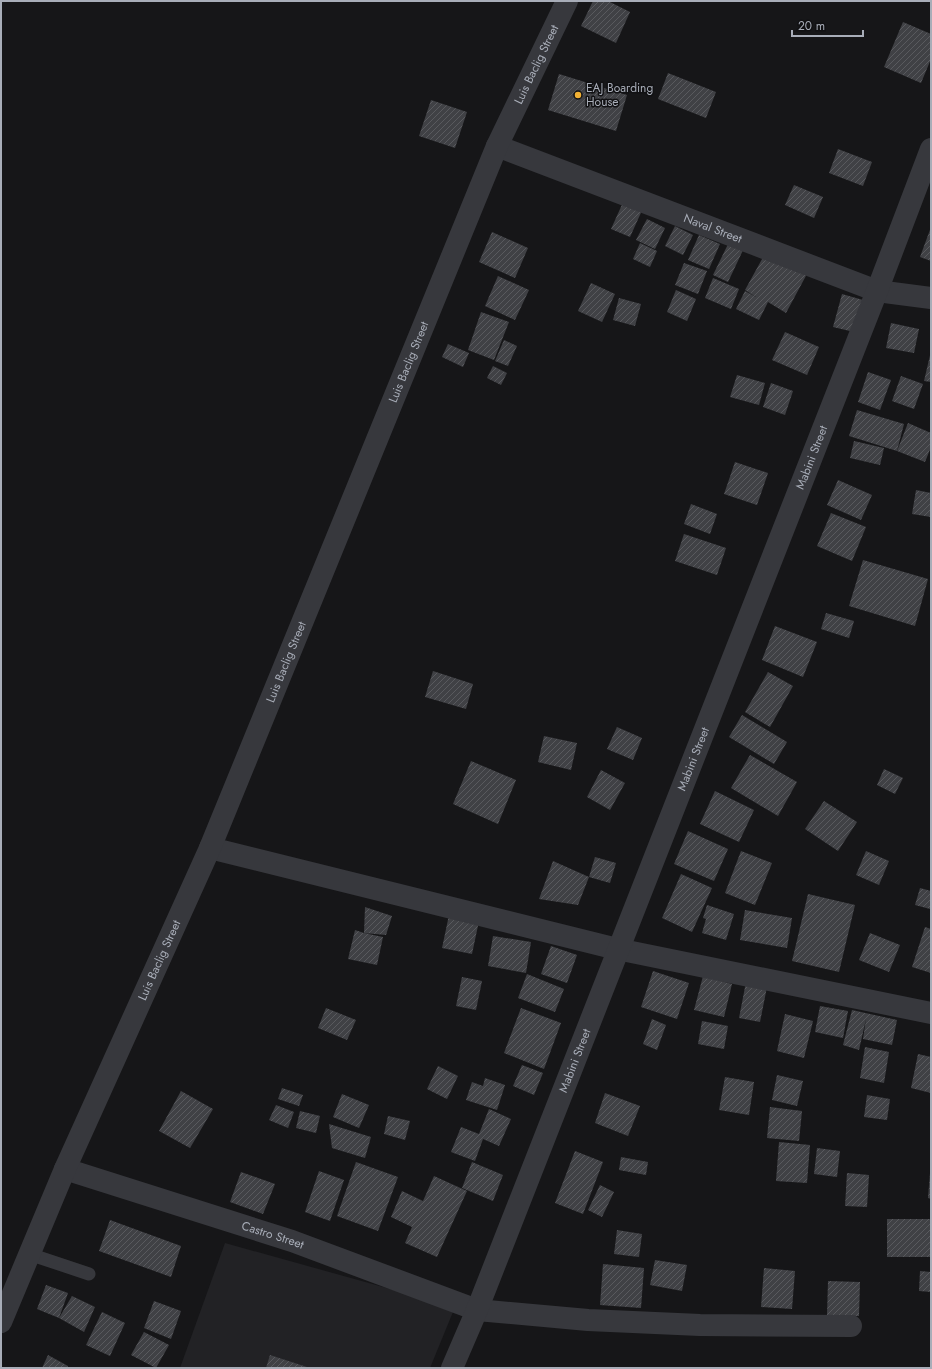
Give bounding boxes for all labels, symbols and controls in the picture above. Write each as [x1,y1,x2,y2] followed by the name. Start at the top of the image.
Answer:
[792,12,863,38] scale bar
[798,17,825,35] text: 20 m
[509,22,563,107] street label: Luis Baclig Street
[586,79,653,111] place label: EAJ Boarding House
[573,90,583,100] marker: EAJ Boarding House
[681,209,745,248] street label: Naval Street
[384,319,433,405] street label: Luis Baclig Street
[791,423,832,492] street label: Mabini Street
[261,619,311,705] street label: Luis Baclig Street
[673,724,714,794] street label: Mabini Street
[133,917,185,1003] street label: Luis Baclig Street
[554,1026,596,1095] street label: Mabini Street
[239,1217,307,1254] street label: Castro Street

